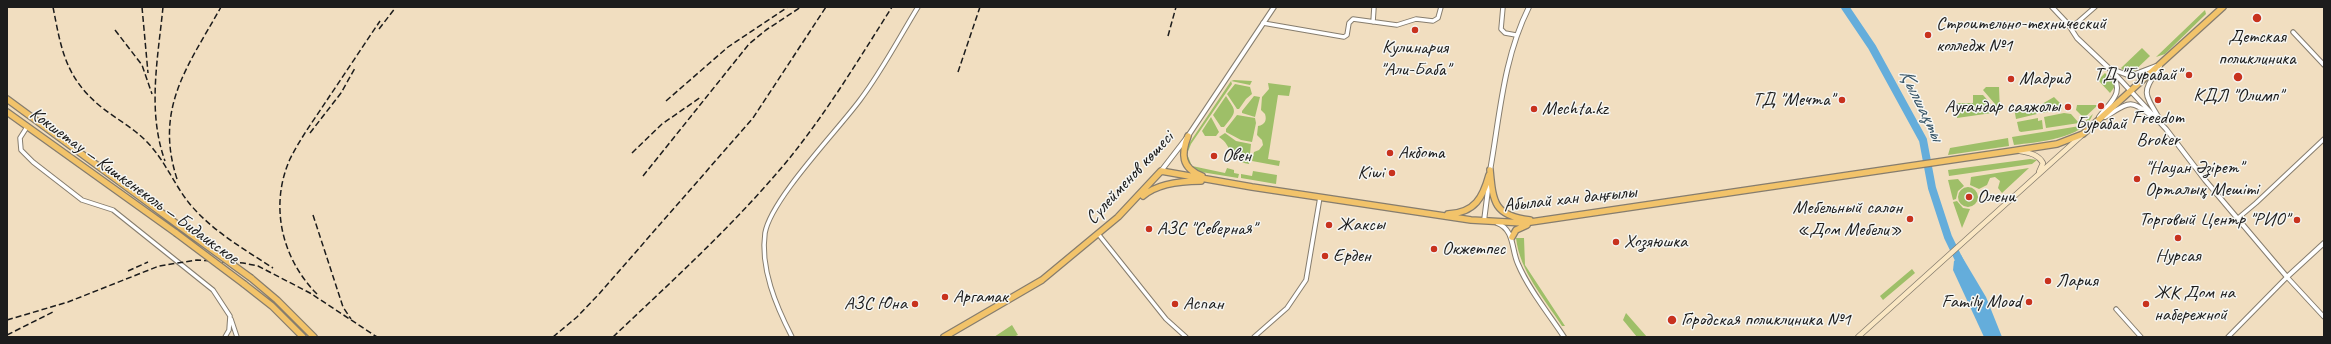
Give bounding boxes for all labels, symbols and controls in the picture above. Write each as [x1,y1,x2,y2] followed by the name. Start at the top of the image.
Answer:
[2251,12,2263,24] marker: Детская поликлиника
[1936,13,2106,57] place label: Строительно-технический колледж №1
[1410,25,1420,35] marker: Кулинария "Али-Баба"
[2218,26,2296,70] place label: Детская поликлиника
[1923,30,1933,40] marker: Строительно-технический колледж №1
[1380,37,1450,81] place label: Кулинария "Али-Баба"
[2094,64,2181,86] place label: ТД "Бурабай"
[1893,65,1949,145] water label: Қылшақты
[2019,68,2070,90] place label: Мадрид
[2184,70,2194,80] marker: ТД "Бурабай"
[2232,71,2244,83] marker: КДЛ "Олимп"
[2006,74,2016,84] marker: Мадрид
[2193,85,2283,107] place label: КДЛ "Олимп"
[1753,89,1834,111] place label: ТД "Мечта"
[1837,95,1847,105] marker: ТД "Мечта"
[2153,95,2163,105] marker: Freedom Broker
[1945,96,2060,118] place label: Ауғандар саяжолы
[1542,98,1608,120] place label: Mechta.kz
[2096,101,2106,111] marker: Бурабай
[25,102,243,270] street label: Кокшетау — Кишкенеколь — Бидаикское
[2063,102,2073,112] marker: Ауғандар саяжолы
[1529,104,1539,114] marker: Mechta.kz
[2132,107,2184,151] place label: Freedom Broker
[2075,113,2127,135] place label: Бурабай
[1081,127,1179,229] street label: Сүлейменов көшесі
[1398,142,1444,164] place label: Акбота
[1222,145,1251,167] place label: Овен
[1385,148,1395,158] marker: Акбота
[1209,151,1219,161] marker: Овен
[2145,157,2258,201] place label: "Науан Әзірет" Орталық Мешіті
[1357,162,1384,184] place label: Kiwi
[1387,168,1397,178] marker: Kiwi
[2132,174,2142,184] marker: "Науан Әзірет" Орталық Мешіті
[1502,181,1638,217] street label: Абылай хан даңғылы
[1977,186,2015,208] place label: Олени
[1964,192,1974,202] marker: Олени
[1793,197,1902,241] place label: Мебельный салон «Дом Мебели»
[2139,209,2289,231] place label: Торговый Центр "РИО"
[1337,214,1385,236] place label: Жаксы
[1905,214,1915,224] marker: Мебельный салон «Дом Мебели»
[2292,215,2302,225] marker: Торговый Центр "РИО"
[1157,218,1256,240] place label: АЗС "Северная"
[1324,220,1334,230] marker: Жаксы
[1144,224,1154,234] marker: АЗС "Северная"
[1624,231,1687,253] place label: Хозяюшка
[2173,233,2183,243] marker: Нурсая
[1611,237,1621,247] marker: Хозяюшка
[1442,238,1505,260] place label: Окжетпес
[1429,244,1439,254] marker: Окжетпес
[1333,245,1371,267] place label: Ерден
[2156,245,2200,267] place label: Нурсая
[1320,251,1330,261] marker: Ерден
[2056,270,2098,292] place label: Лария
[2043,276,2053,286] marker: Лария
[2154,282,2235,326] place label: ЖК Дом на набережной
[953,286,1008,308] place label: Аргамак
[1942,291,2021,313] place label: Family Mood
[940,292,950,302] marker: Аргамак
[844,293,907,315] place label: АЗС Юна
[1183,293,1223,315] place label: Аспан
[2024,297,2034,307] marker: Family Mood
[910,299,920,309] marker: АЗС Юна
[1170,299,1180,309] marker: Аспан
[2141,299,2151,309] marker: ЖК Дом на набережной
[1681,309,1851,331] place label: Городская поликлиника №1
[1666,314,1678,326] marker: Городская поликлиника №1

